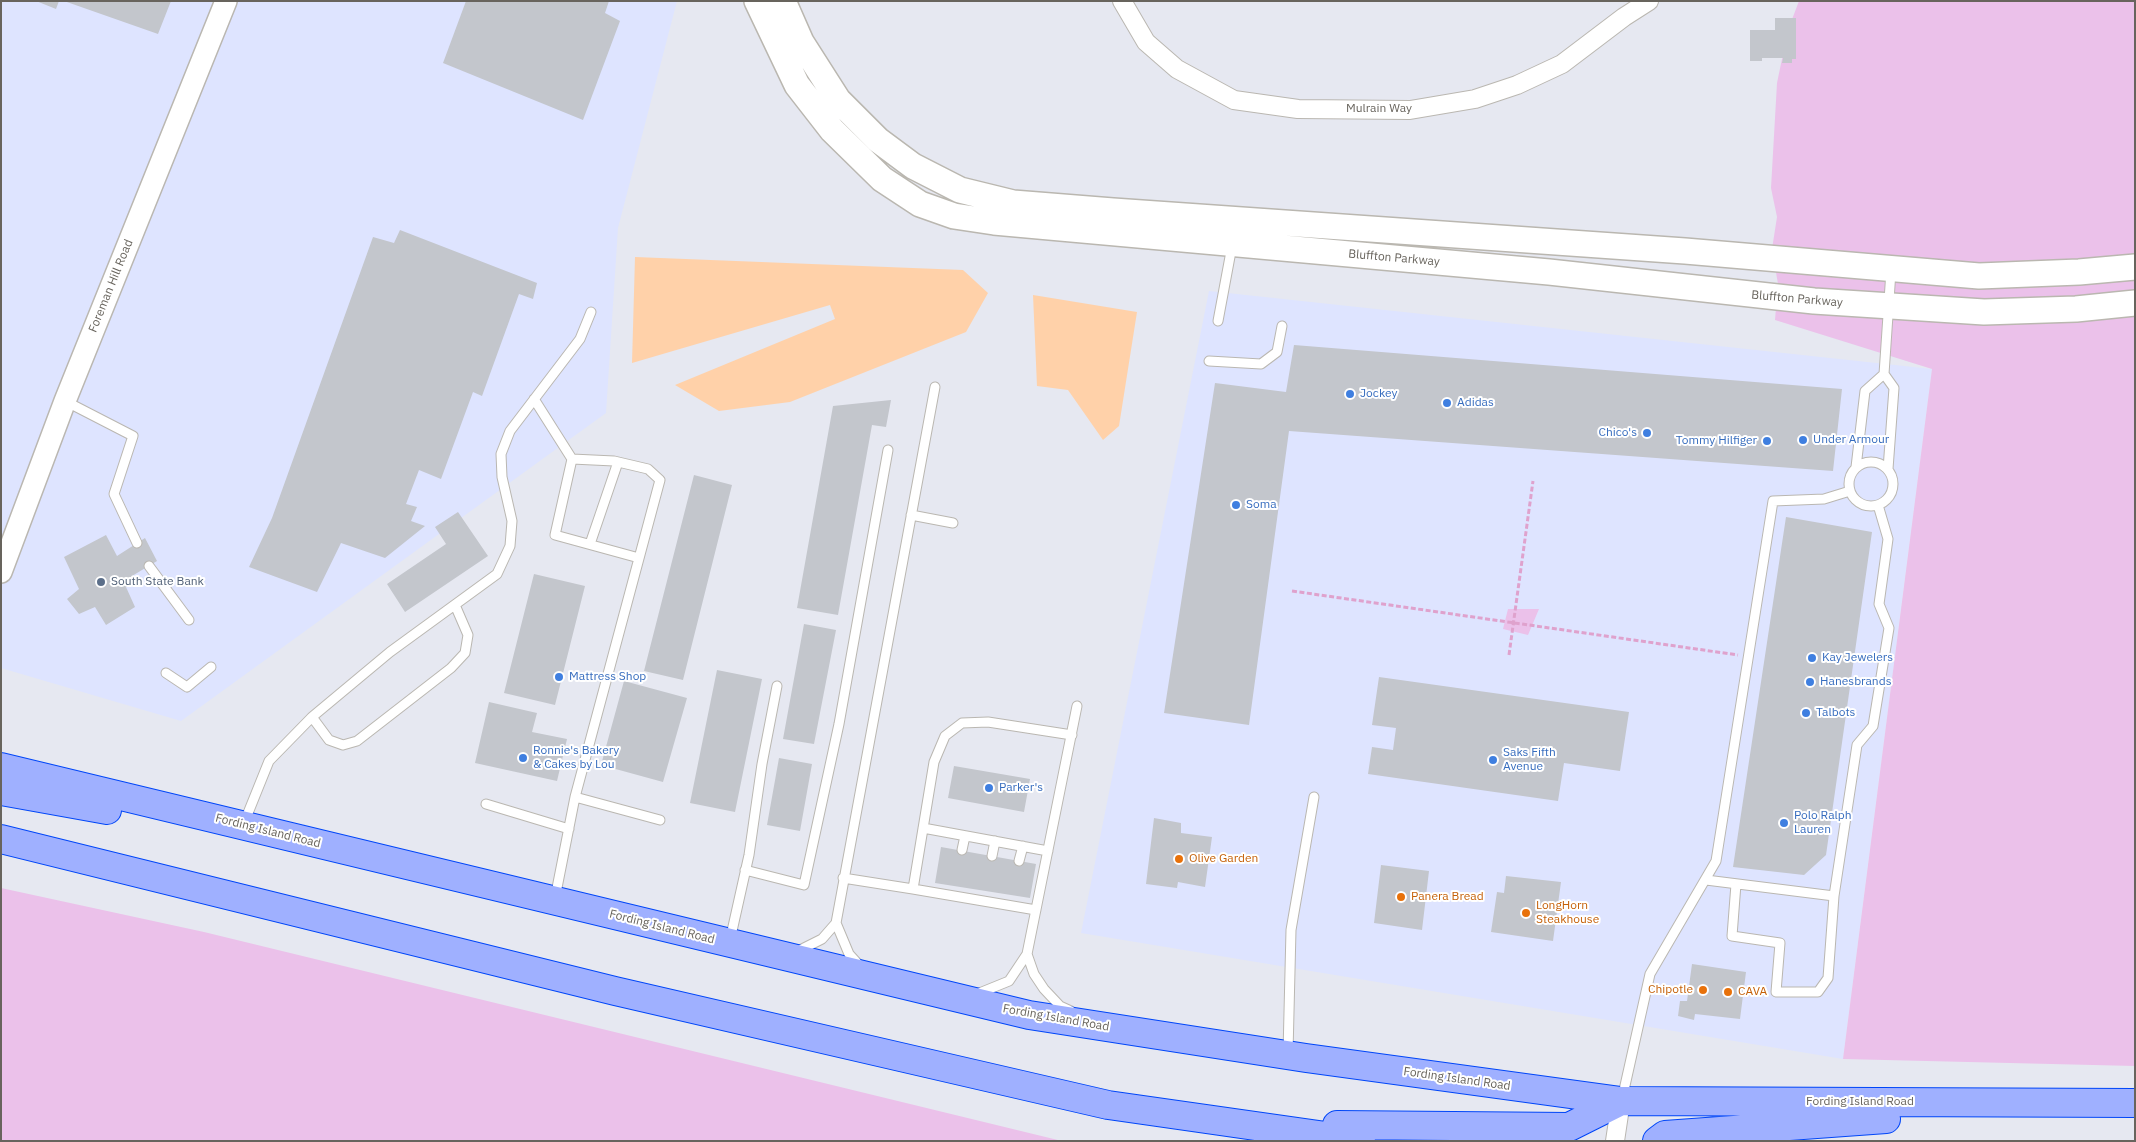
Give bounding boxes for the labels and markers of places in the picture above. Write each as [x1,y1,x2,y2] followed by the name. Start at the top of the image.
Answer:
[1360,387,1398,401] place label: Jockey
[1344,388,1356,400] marker: Jockey
[1457,396,1494,410] place label: Adidas
[1441,397,1453,409] marker: Adidas
[1599,426,1637,440] place label: Chico's
[1641,427,1653,439] marker: Chico's
[1813,433,1889,447] place label: Under Armour
[1676,434,1757,448] place label: Tommy Hilfiger
[1797,434,1809,446] marker: Under Armour
[1761,435,1773,447] marker: Tommy Hilfiger
[1246,498,1277,512] place label: Soma
[1230,499,1242,511] marker: Soma
[111,575,204,589] place label: South State Bank
[95,576,107,588] marker: South State Bank
[1822,651,1893,665] place label: Kay Jewelers
[1806,652,1818,664] marker: Kay Jewelers
[569,670,646,684] place label: Mattress Shop
[553,671,565,683] marker: Mattress Shop
[1820,675,1891,689] place label: Hanesbrands
[1804,676,1816,688] marker: Hanesbrands
[1816,706,1855,720] place label: Talbots
[1800,707,1812,719] marker: Talbots
[533,744,619,772] place label: Ronnie's Bakery & Cakes by Lou
[1503,746,1556,774] place label: Saks Fifth Avenue
[517,752,529,764] marker: Ronnie's Bakery & Cakes by Lou
[1487,754,1499,766] marker: Saks Fifth Avenue
[999,781,1043,795] place label: Parker's
[983,782,995,794] marker: Parker's
[1794,809,1852,837] place label: Polo Ralph Lauren
[1778,817,1790,829] marker: Polo Ralph Lauren
[1189,852,1258,866] place label: Olive Garden
[1173,853,1185,865] marker: Olive Garden
[1411,890,1484,904] place label: Panera Bread
[1395,891,1407,903] marker: Panera Bread
[1536,899,1599,927] place label: LongHorn Steakhouse
[1520,907,1532,919] marker: LongHorn Steakhouse
[1648,983,1693,997] place label: Chipotle
[1697,984,1709,996] marker: Chipotle
[1738,985,1767,999] place label: CAVA
[1722,986,1734,998] marker: CAVA

